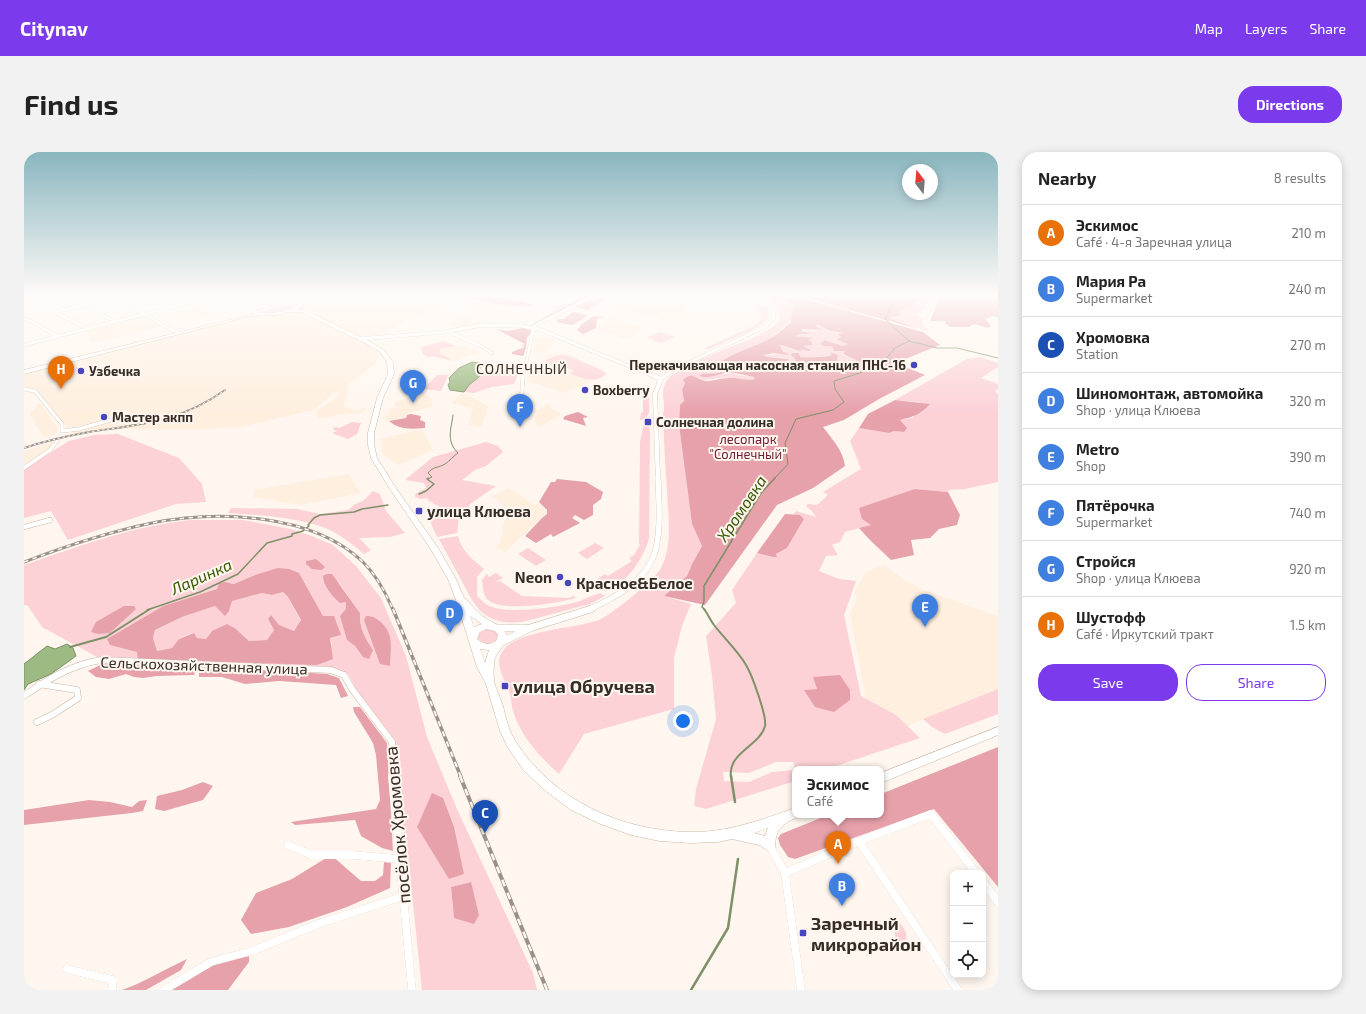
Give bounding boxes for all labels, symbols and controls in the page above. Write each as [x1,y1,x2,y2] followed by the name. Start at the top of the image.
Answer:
[20,17,88,40] text: Citynav
[1195,20,1223,37] text: Map
[1245,20,1287,37] text: Layers
[1309,20,1346,37] text: Share
[1238,86,1342,123] button: Directions
[24,87,118,121] text: Find us
[902,164,938,200] north arrow
[1038,168,1096,188] text: Nearby
[1274,170,1326,186] text: 8 results
[1076,216,1138,234] text: Эскимос
[1047,225,1055,241] text: A
[1291,225,1326,241] text: 210 m
[1076,234,1232,250] text: Café · 4-я Заречная улица
[1076,272,1146,290] text: Мария Ра
[1047,281,1055,297] text: B
[1289,281,1326,297] text: 240 m
[1076,290,1153,306] text: Supermarket
[1076,328,1150,346] text: Хромовка
[1047,337,1055,353] text: C
[1290,337,1326,353] text: 270 m
[1076,346,1118,362] text: Station
[48,356,74,389] pin: H
[629,357,906,373] place label: Перекачивающая насосная станция ПНС-16
[476,360,568,377] district label: СОЛНЕЧНЫЙ
[909,360,919,370] marker: Перекачивающая насосная станция ПНС-16
[89,363,140,379] place label: Узбечка
[76,366,86,376] marker: Узбечка
[400,370,426,403] pin: G
[593,382,650,398] place label: Boxberry
[1076,384,1263,402] text: Шиномонтаж, автомойка
[580,385,590,395] marker: Boxberry
[1047,393,1055,409] text: D
[1289,393,1326,409] text: 320 m
[507,394,533,427] pin: F
[1076,402,1201,418] text: Shop · улица Клюева
[112,409,193,425] place label: Мастер акпп
[99,412,109,422] marker: Мастер акпп
[656,414,774,430] place label: Солнечная долина
[643,417,653,427] marker: Солнечная долина
[709,431,787,462] park label: лесопарк "Солнечный"
[1076,440,1119,458] text: Metro
[1047,449,1055,465] text: E
[1289,449,1326,465] text: 390 m
[1076,458,1106,474] text: Shop
[711,471,770,545] water label: Хромовка
[1076,496,1155,514] text: Пятёрочка
[427,502,531,520] place label: улица Клюева
[1047,505,1055,521] text: F
[1289,505,1326,521] text: 740 m
[414,506,424,516] marker: улица Клюева
[1076,514,1153,530] text: Supermarket
[1076,552,1136,570] text: Стройся
[167,554,235,598] water label: Ларинка
[1047,561,1055,577] text: G
[1289,561,1326,577] text: 920 m
[515,568,552,586] place label: Neon
[1076,570,1201,586] text: Shop · улица Клюева
[555,572,565,582] marker: Neon
[576,574,693,592] place label: Красное&Белое
[563,578,573,588] marker: Красное&Белое
[912,594,938,627] pin: E
[437,600,463,633] pin: D
[1076,608,1146,626] text: Шустофф
[1047,617,1055,633] text: H
[1290,617,1326,633] text: 1.5 km
[1076,626,1214,642] text: Café · Иркутский тракт
[100,652,308,679] street label: Сельскохозяйственная улица
[1038,664,1178,701] button: Save
[1186,664,1326,701] button: Share
[513,675,655,697] place label: улица Обручева
[500,681,510,691] marker: улица Обручева
[673,711,693,731] your location
[379,745,415,905] street label: посёлок Хромовка
[792,766,884,818] popup
[807,775,869,793] text: Эскимос
[807,793,833,809] text: Café
[472,800,498,833] pin: C
[825,831,851,864] pin: A
[950,870,986,978] map controls
[950,870,986,906] button: +
[829,873,855,906] pin: B
[950,906,986,942] button: −
[811,912,921,955] place label: Заречный микрорайон
[798,928,808,938] marker: Заречный микрорайон
[950,942,986,978] button: locate

